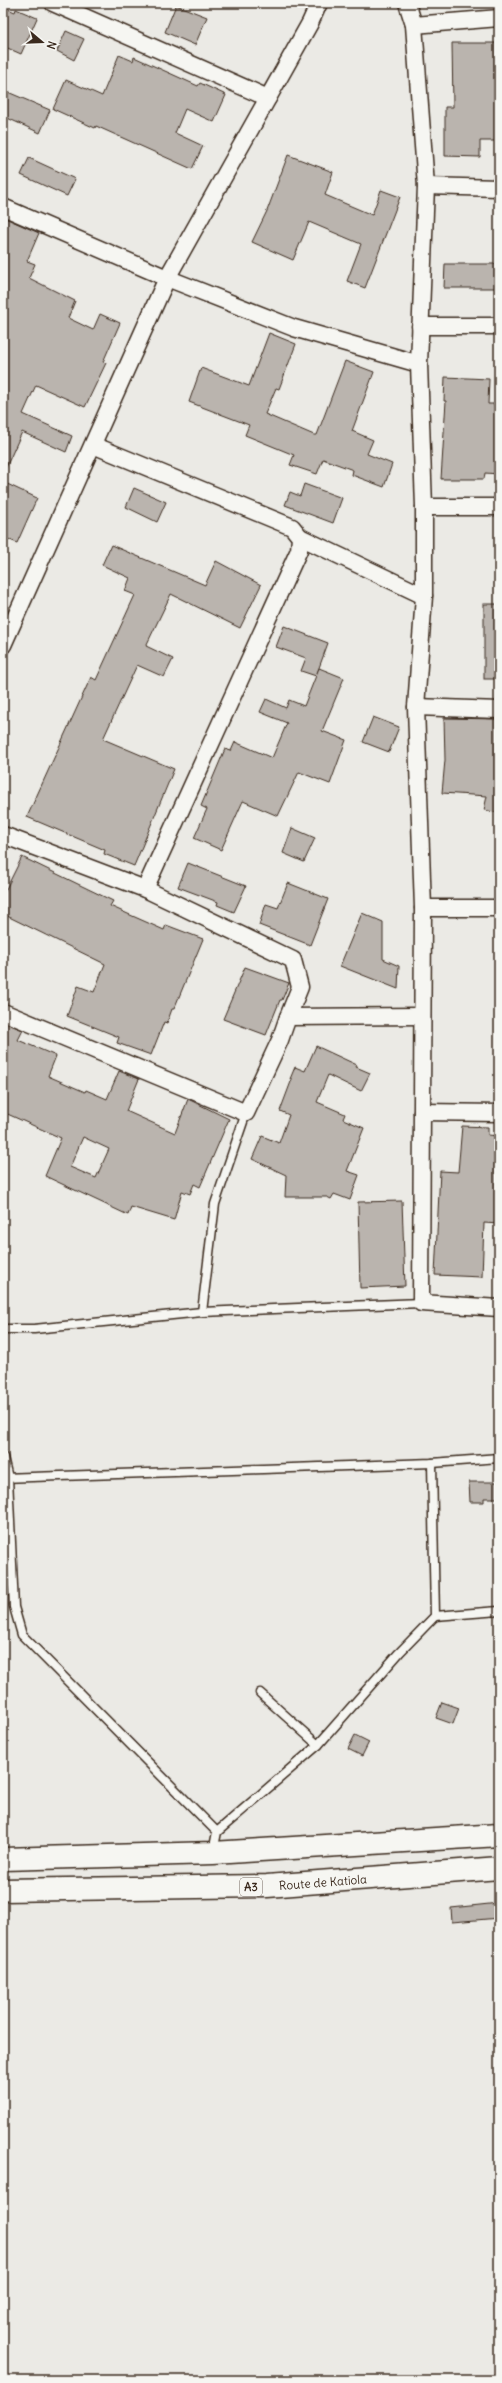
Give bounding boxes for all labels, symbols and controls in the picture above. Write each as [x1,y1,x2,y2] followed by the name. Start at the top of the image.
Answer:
[22,22,62,62] north arrow
[44,39,59,51] text: N
[278,1871,367,1893] street label: Route de Katiola
[240,1878,262,1896] road number: A3

